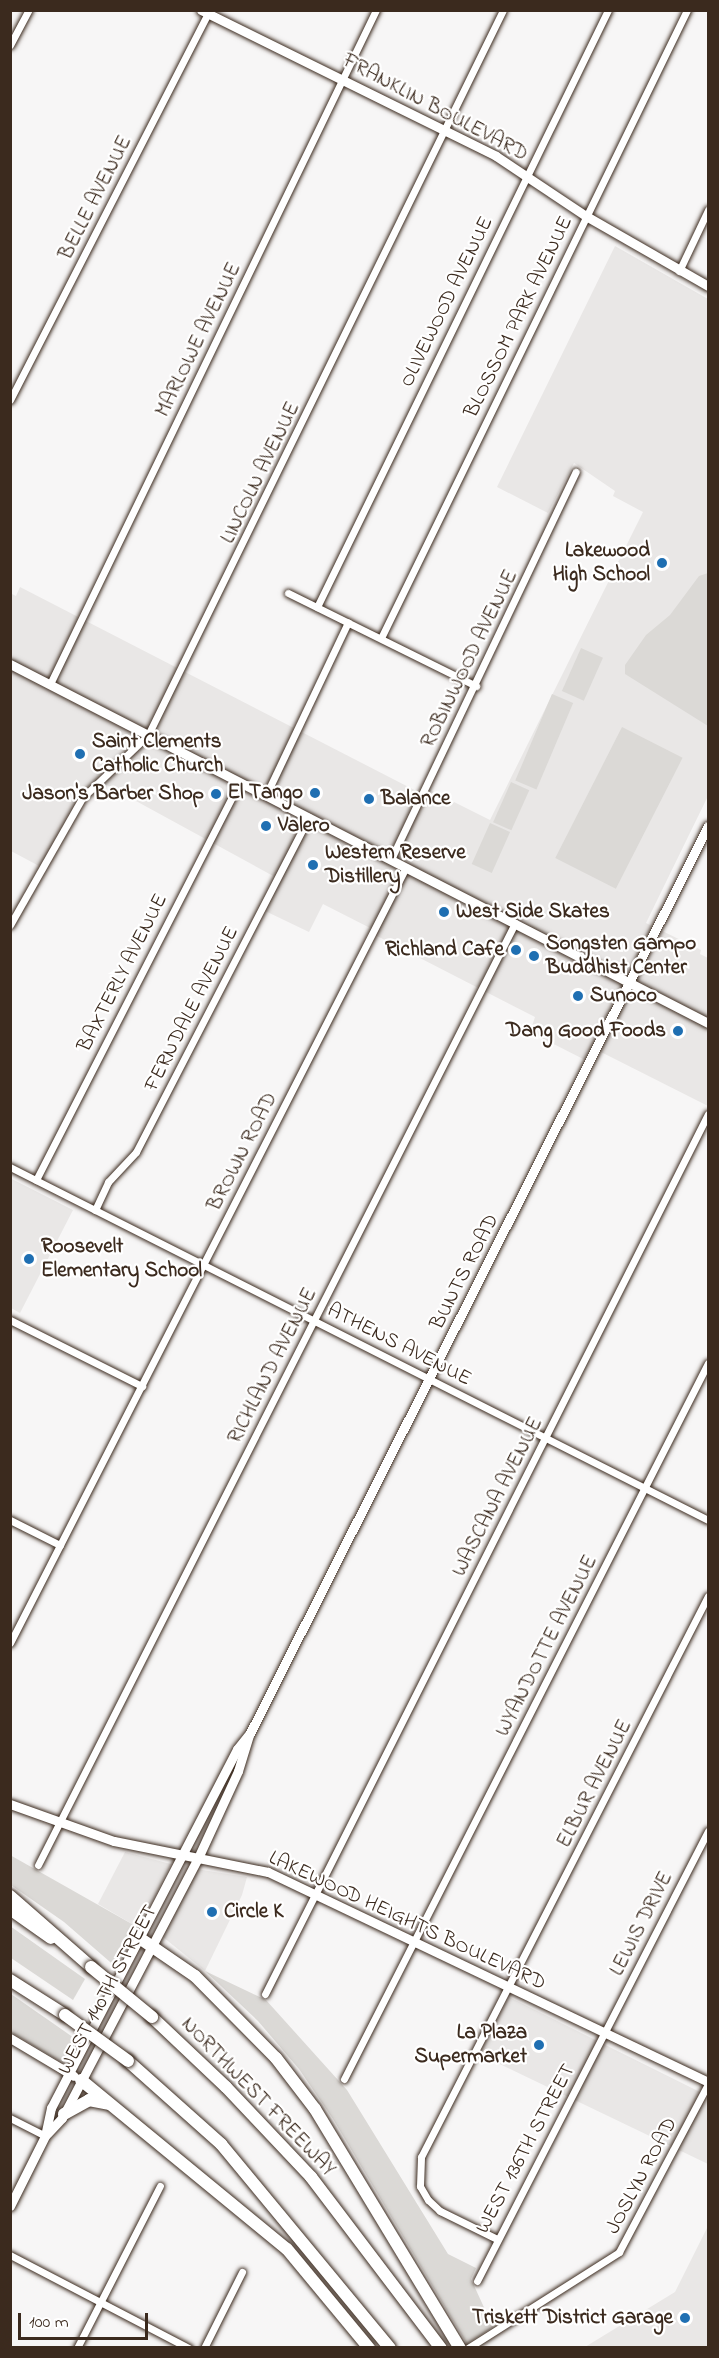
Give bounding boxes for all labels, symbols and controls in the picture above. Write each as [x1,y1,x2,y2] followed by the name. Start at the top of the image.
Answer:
[338,48,532,168] street label: FRANKLIN BOULEVARD
[54,132,138,264] street label: BELLE AVENUE
[459,212,579,422] street label: BLOSSOM PARK AVENUE
[395,213,499,391] street label: OLIVEWOOD AVENUE
[151,259,247,421] street label: MARLOWE AVENUE
[216,398,306,548] street label: LINCOLN AVENUE
[553,538,650,588] place label: Lakewood High School
[655,556,669,570] marker: Lakewood High School
[416,566,524,752] street label: ROBINWOOD AVENUE
[92,729,223,779] place label: Saint Clements Catholic Church
[73,747,87,761] marker: Saint Clements Catholic Church
[227,780,303,806] place label: El Tango
[22,781,204,807] place label: Jason's Barber Shop
[308,786,322,800] marker: El Tango
[381,786,450,812] place label: Balance
[209,787,223,801] marker: Jason's Barber Shop
[362,792,376,806] marker: Balance
[278,813,330,839] place label: Valero
[259,819,273,833] marker: Valero
[325,840,466,890] place label: Western Reserve Distillery
[306,858,320,872] marker: Western Reserve Distillery
[72,890,174,1056] street label: BAXTERLY AVENUE
[456,899,610,925] place label: West Side Skates
[437,905,451,919] marker: West Side Skates
[139,922,245,1096] street label: FERNDALE AVENUE
[546,931,696,981] place label: Songsten Gampo Buddhist Center
[385,937,504,963] place label: Richland Cafe
[509,943,523,957] marker: Richland Cafe
[527,949,541,963] marker: Songsten Gampo Buddhist Center
[590,983,657,1009] place label: Sunoco
[571,989,585,1003] marker: Sunoco
[506,1018,666,1044] place label: Dang Good Foods
[671,1024,685,1038] marker: Dang Good Foods
[202,1089,284,1215] street label: BROWN ROAD
[425,1210,505,1334] street label: BUNTS ROAD
[41,1234,202,1284] place label: Roosevelt Elementary School
[22,1252,36,1266] marker: Roosevelt Elementary School
[223,1284,323,1448] street label: RICHLAND AVENUE
[323,1298,475,1392] street label: ATHENS AVENUE
[447,1413,549,1581] street label: WASCANA AVENUE
[490,1551,604,1741] street label: WYANDOTTE AVENUE
[552,1716,638,1852] street label: ELBUR AVENUE
[264,1846,550,1996] street label: LAKEWOOD HEIGHTS BOULEVARD
[605,1868,679,1980] street label: LEWIS DRIVE
[224,1899,284,1925] place label: Circle K
[53,1901,163,2079] street label: WEST 140TH STREET
[205,1905,219,1919] marker: Circle K
[175,2012,341,2182] street label: NORTHWEST FREEWAY
[414,2020,527,2070] place label: La Plaza Supermarket
[532,2038,546,2052] marker: La Plaza Supermarket
[471,2060,581,2238] street label: WEST 136TH STREET
[601,2113,683,2239] street label: JOSLYN ROAD
[21,2301,152,2339] scale bar
[472,2305,673,2331] place label: Triskett District Garage
[29,2310,69,2336] text: 100 m
[678,2311,692,2325] marker: Triskett District Garage

